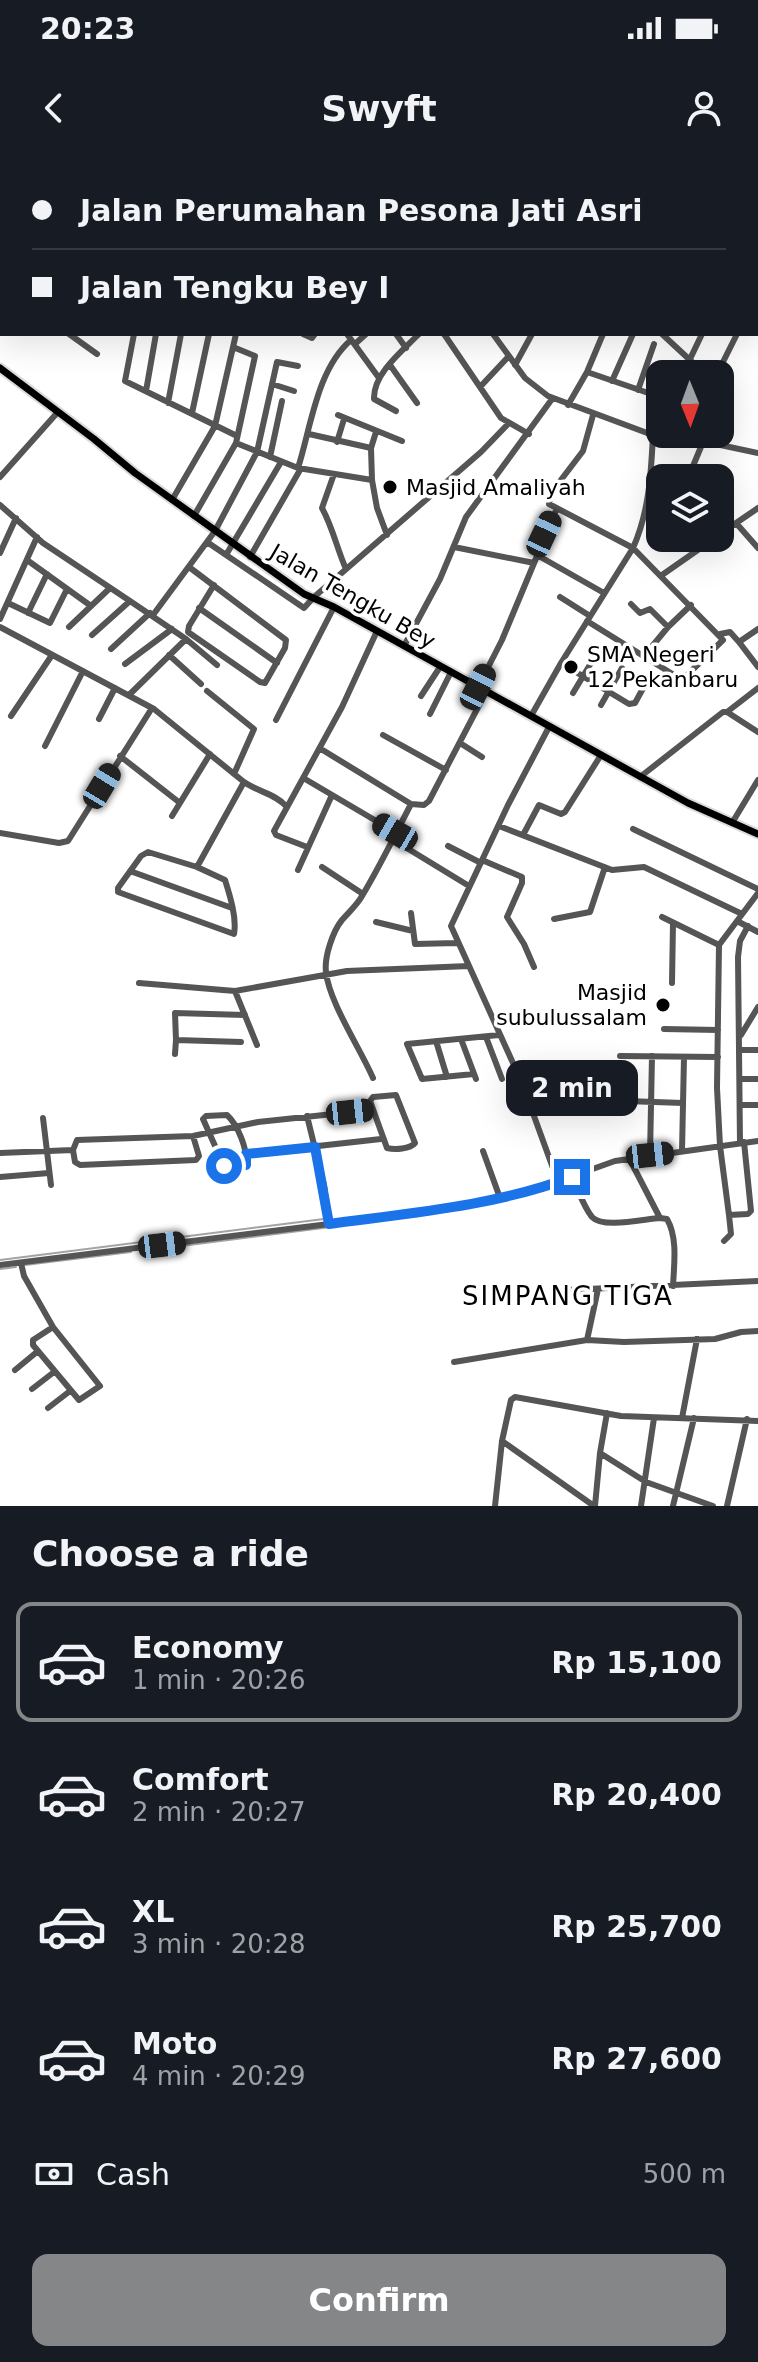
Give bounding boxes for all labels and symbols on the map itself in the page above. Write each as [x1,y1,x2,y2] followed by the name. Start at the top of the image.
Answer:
[646,360,734,448] north arrow
[406,475,586,500] place label: Masjid Amaliyah
[381,478,399,496] marker: Masjid Amaliyah
[523,507,565,561] car
[264,538,440,654] street label: Jalan Tengku Bey
[587,642,738,692] place label: SMA Negeri 12 Pekanbaru
[562,658,580,676] marker: SMA Negeri 12 Pekanbaru
[456,660,500,714] car
[79,759,125,813] car
[368,810,422,854] car
[496,980,647,1030] place label: Masjid subulussalam
[654,996,672,1014] marker: Masjid subulussalam
[506,1061,638,1117] callout: 2 min
[325,1098,375,1126] car
[625,1141,675,1169] car
[206,1148,242,1184] route start
[554,1159,590,1195] route end
[137,1230,187,1260] car
[462,1281,674,1311] district label: SIMPANG TIGA

